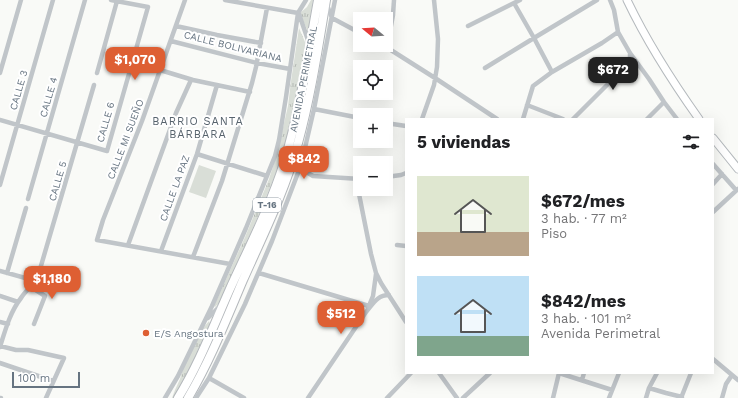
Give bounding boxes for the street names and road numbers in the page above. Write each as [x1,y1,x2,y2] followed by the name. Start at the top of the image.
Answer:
[288,25,319,133] street label: AVENIDA PERIMETRAL
[183,29,283,64] street label: CALLE BOLIVARIANA
[8,69,29,111] street label: CALLE 3
[37,76,59,119] street label: CALLE 4
[105,98,146,181] street label: CALLE MI SUEÑO
[95,101,116,144] street label: CALLE 6
[157,154,191,223] street label: CALLE LA PAZ
[47,160,68,202] street label: CALLE 5
[253,198,281,212] road number: T-16

